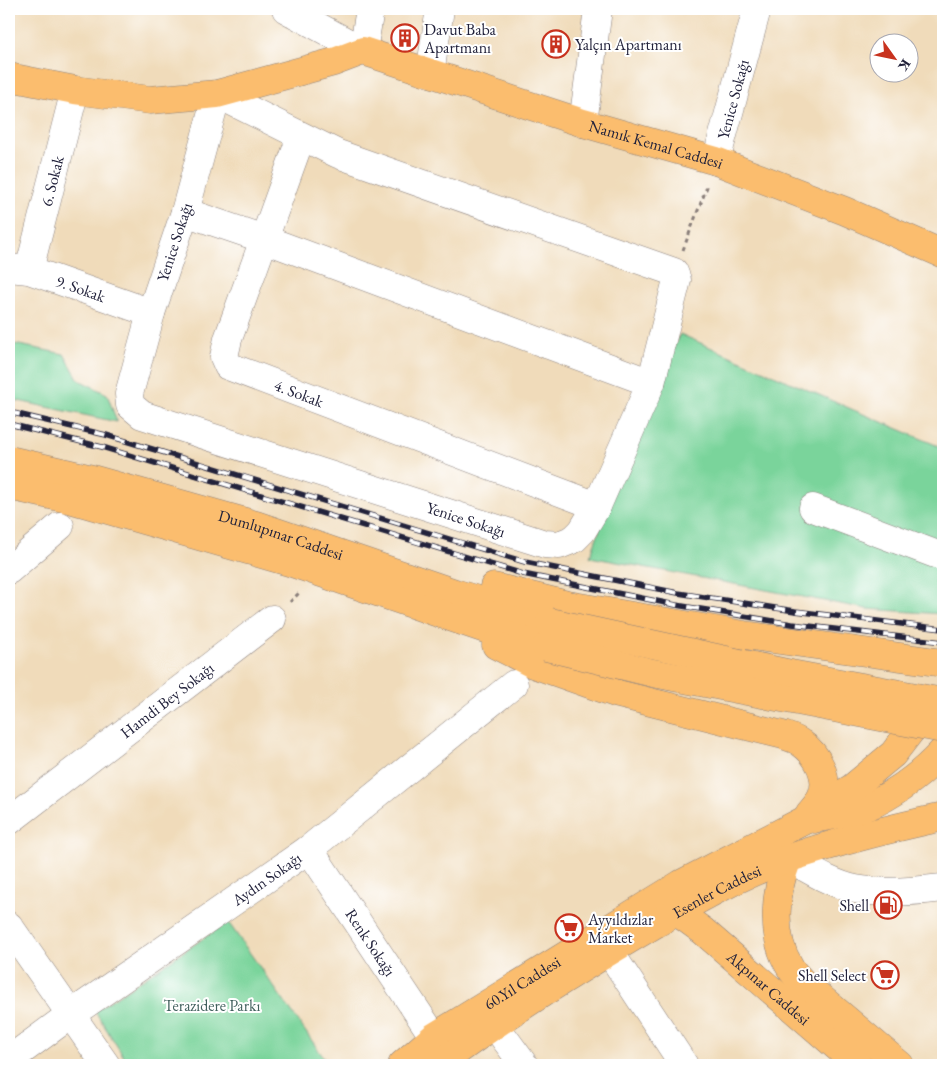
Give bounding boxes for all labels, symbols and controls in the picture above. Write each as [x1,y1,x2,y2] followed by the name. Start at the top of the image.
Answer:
[423,19,496,58] place label: Davut Baba Apartmanı
[390,23,420,53] building icon: Davut Baba Apartmanı
[541,29,571,59] building icon: Yalçın Apartmanı
[870,32,920,82] north arrow
[575,34,682,55] place label: Yalçın Apartmanı
[894,56,915,75] text: K
[712,57,754,142] street label: Yenice Sokağı
[586,115,726,174] street label: Namık Kemal Caddesi
[36,153,69,208] street label: 6. Sokak
[152,200,197,284] street label: Yenice Sokağı
[53,270,109,307] street label: 9. Sokak
[271,375,327,412] street label: 4. Sokak
[424,497,508,542] street label: Yenice Sokağı
[216,505,346,565] street label: Dumlupınar Caddesi
[116,657,218,743] street label: Hamdi Bey Sokağı
[227,847,306,911] street label: Aydın Sokağı
[669,860,764,923] street label: Esenler Caddesi
[873,890,903,920] fuel station icon: Shell
[839,895,869,916] place label: Shell
[341,905,401,980] street label: Renk Sokağı
[587,909,654,948] place label: Ayyıldızlar Market
[554,913,584,943] supermarket icon: Ayyıldızlar Market
[722,946,814,1030] street label: Akpınar Caddesi
[480,951,565,1015] street label: 60.Yıl Caddesi
[870,960,900,990] supermarket icon: Shell Select
[798,965,866,986] place label: Shell Select
[164,995,261,1016] park label: Terazidere Parkı

